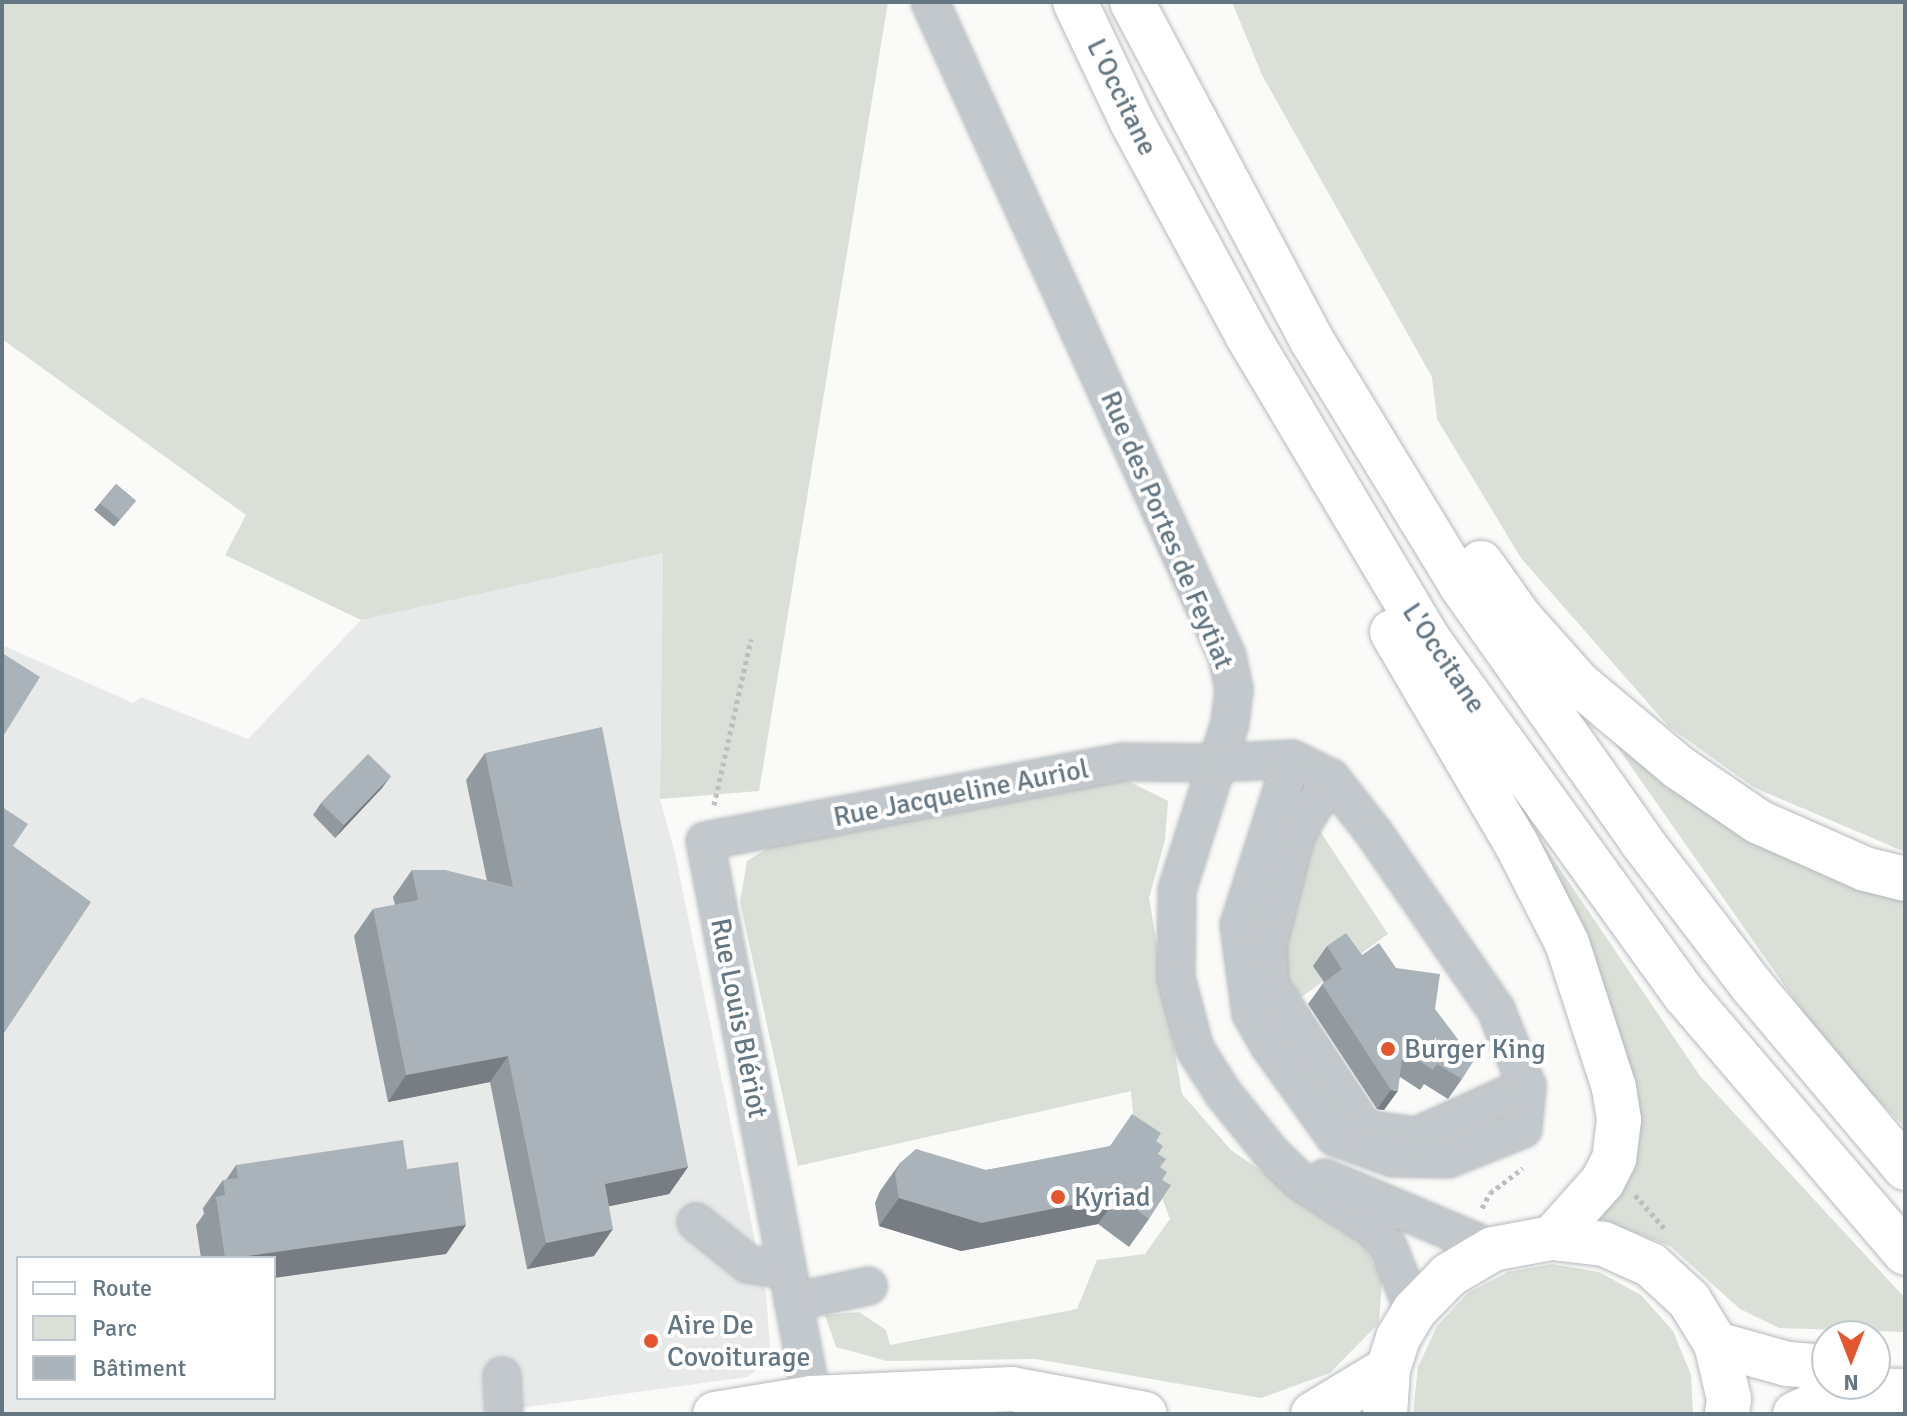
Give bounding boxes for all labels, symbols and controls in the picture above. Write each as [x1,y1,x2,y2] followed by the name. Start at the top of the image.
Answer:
[1079,33,1165,161] street label: L'Occitane
[1093,386,1241,674] street label: Rue des Portes de Feytiat
[1395,596,1493,720] street label: L'Occitane
[831,752,1091,834] street label: Rue Jacqueline Auriol
[703,915,775,1121] street label: Rue Louis Blériot
[1404,1032,1546,1066] place label: Burger King
[1379,1040,1397,1058] marker: Burger King
[1074,1180,1151,1214] place label: Kyriad
[1049,1188,1067,1206] marker: Kyriad
[16,1256,276,1400] legend
[92,1273,152,1303] text: Route
[667,1308,810,1374] place label: Aire De Covoiturage
[92,1313,137,1343] text: Parc
[1811,1320,1891,1400] north arrow
[642,1332,660,1350] marker: Aire De Covoiturage
[92,1353,186,1383] text: Bâtiment
[1843,1369,1859,1396] text: N

